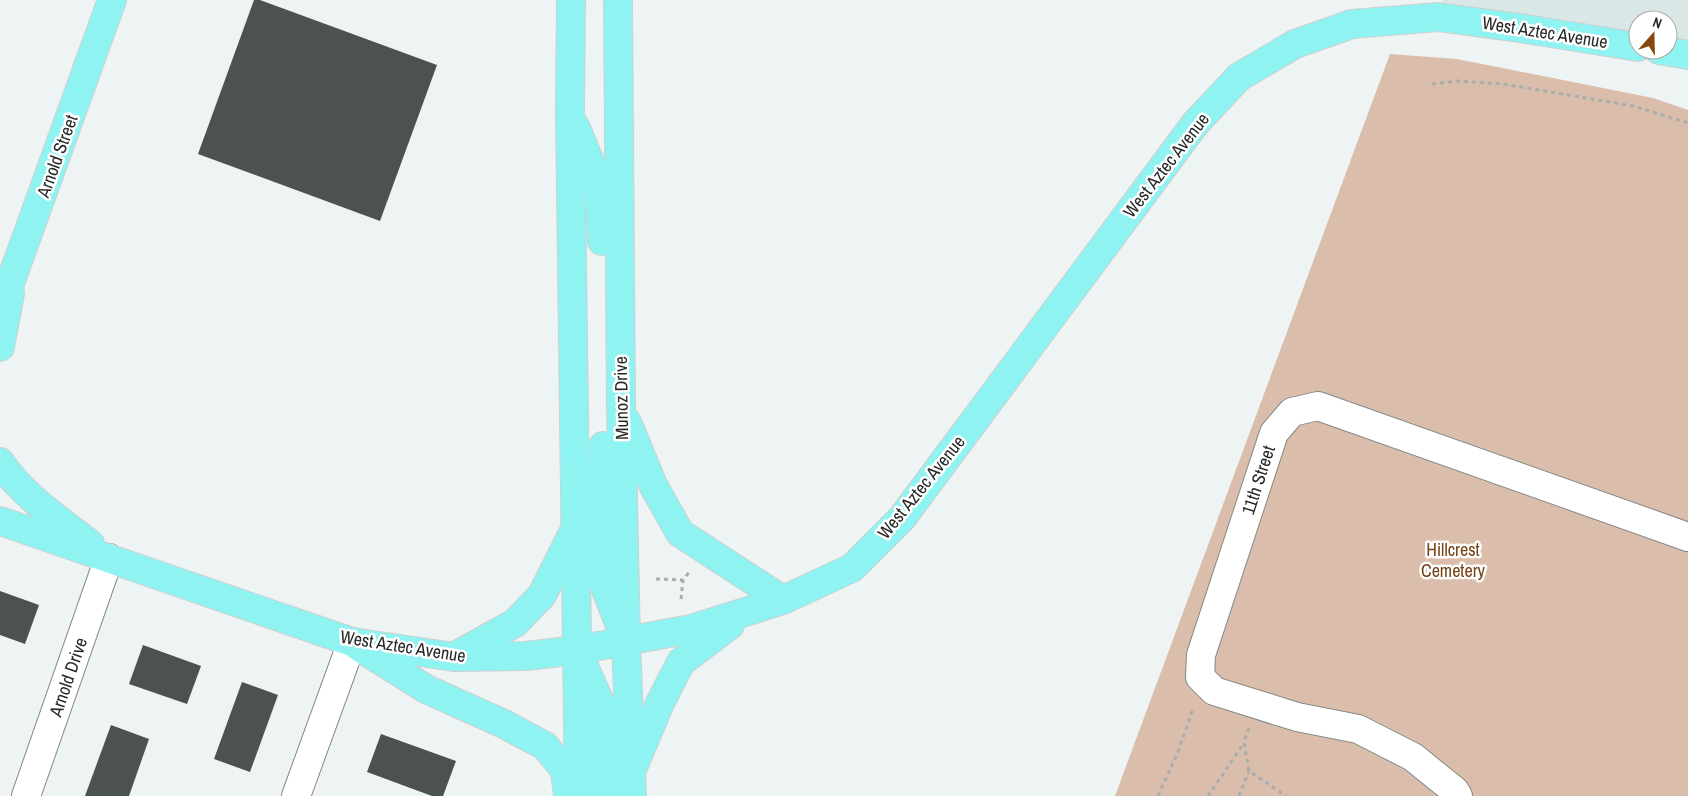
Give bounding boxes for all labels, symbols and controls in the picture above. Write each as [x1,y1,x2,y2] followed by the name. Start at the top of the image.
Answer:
[1480,10,1610,54] street label: West Aztec Avenue
[1628,10,1678,60] north arrow
[1650,13,1664,33] text: N
[1117,107,1215,223] street label: West Aztec Avenue
[30,111,83,202] street label: Arnold Street
[608,356,634,440] street label: Munoz Drive
[871,430,971,544] street label: West Aztec Avenue
[1235,442,1281,518] street label: 11th Street
[1421,537,1486,583] park label: Hillcrest Cemetery
[338,624,468,668] street label: West Aztec Avenue
[43,634,93,721] street label: Arnold Drive

